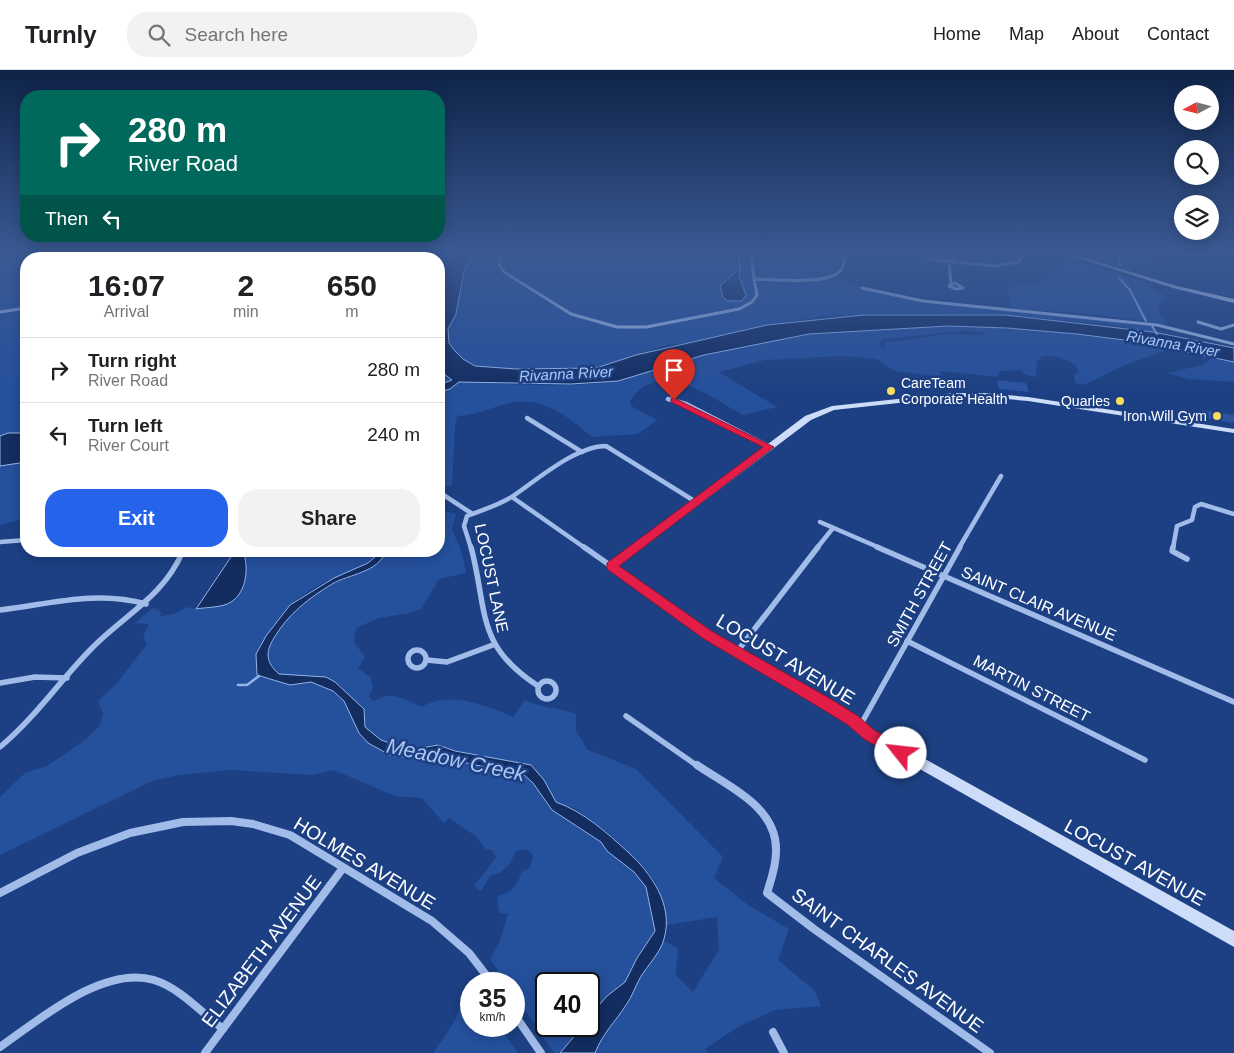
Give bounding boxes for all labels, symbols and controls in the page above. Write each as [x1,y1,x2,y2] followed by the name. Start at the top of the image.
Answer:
[127,12,477,57] search box
[25,21,97,48] text: Turnly
[145,21,173,49] icon: search
[185,24,288,45] text: Search here
[933,24,981,44] text: Home
[1009,24,1044,44] text: Map
[1072,24,1119,44] text: About
[1147,24,1209,44] text: Contact
[1174,85,1219,130] north arrow
[1174,85,1219,240] map controls
[45,110,110,175] icon: right
[128,110,227,149] text: 280 m
[1174,140,1219,185] button: search
[128,151,238,176] text: River Road
[1174,195,1219,240] button: layers
[98,205,126,233] icon: left
[45,208,88,229] text: Then
[88,269,165,302] text: 16:07
[237,269,254,302] text: 2
[327,269,377,302] text: 650
[104,303,149,320] text: Arrival
[233,303,259,320] text: min
[345,303,358,320] text: m
[1125,327,1222,360] water label: Rivanna River
[653,349,695,400] pin
[88,350,176,371] text: Turn right
[45,356,73,384] icon: right
[660,356,688,384] icon: arrive
[367,359,420,380] text: 280 m
[518,362,614,384] water label: Rivanna River
[88,372,168,389] text: River Road
[901,375,1008,407] place label: CareTeam Corporate Health
[885,385,897,397] marker: CareTeam Corporate Health
[1061,393,1110,409] place label: Quarles
[1114,395,1126,407] marker: Quarles
[1123,408,1207,424] place label: Iron Will Gym
[1211,410,1223,422] marker: Iron Will Gym
[88,415,163,436] text: Turn left
[45,421,73,449] icon: left
[367,424,420,445] text: 240 m
[88,437,169,454] text: River Court
[45,489,228,547] button: Exit
[238,489,420,547] button: Share
[472,522,511,634] street label: LOCUST LANE
[884,539,955,650] street label: SMITH STREET
[959,563,1119,644] street label: SAINT CLAIR AVENUE
[713,610,859,709] street label: LOCUST AVENUE
[971,652,1093,725] street label: MARTIN STREET
[874,726,926,778] position arrow
[385,734,529,786] water label: Meadow Creek
[290,813,439,914] street label: HOLMES AVENUE
[1061,815,1209,910] street label: LOCUST AVENUE
[198,871,325,1031] street label: ELIZABETH AVENUE
[788,884,988,1037] street label: SAINT CHARLES AVENUE
[535,972,600,1037] speed limit sign: 40
[479,984,506,1012] text: 35
[479,1010,506,1024] text: km/h

